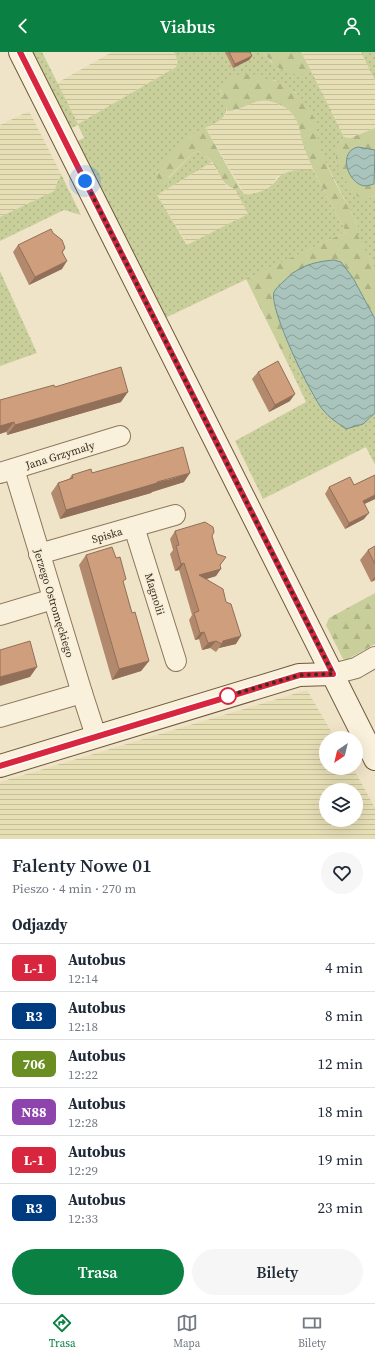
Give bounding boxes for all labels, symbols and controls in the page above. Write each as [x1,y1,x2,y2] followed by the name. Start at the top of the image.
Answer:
[160,14,215,39] text: Viabus
[12,15,34,37] icon: back
[341,15,363,37] icon: person
[75,171,95,191] your location
[23,438,97,473] street label: Jana Grzymały
[90,524,125,547] street label: Spiska
[30,546,77,659] street label: Jerzego Ostromęckiego
[141,571,168,617] street label: Magnolii
[219,687,237,705] unlabelled marker
[319,731,363,775] north arrow
[319,731,363,827] map controls
[319,783,363,827] button: layers
[12,852,152,878] text: Falenty Nowe 01
[321,852,363,894] button: heart
[12,880,136,897] text: Pieszo · 4 min · 270 m
[12,914,68,935] text: Odjazdy
[68,949,126,970] text: Autobus
[325,957,363,978] text: 4 min
[24,958,44,978] text: L-1
[68,970,98,987] text: 12:14
[68,997,126,1018] text: Autobus
[325,1005,363,1026] text: 8 min
[25,1006,43,1026] text: R3
[68,1018,98,1035] text: 12:18
[68,1045,126,1066] text: Autobus
[317,1053,363,1074] text: 12 min
[23,1054,45,1074] text: 706
[68,1066,98,1083] text: 12:22
[68,1093,126,1114] text: Autobus
[317,1101,363,1122] text: 18 min
[21,1102,47,1122] text: N88
[68,1114,98,1131] text: 12:28
[68,1141,126,1162] text: Autobus
[317,1149,363,1170] text: 19 min
[24,1150,44,1170] text: L-1
[68,1162,98,1179] text: 12:29
[68,1189,126,1210] text: Autobus
[317,1197,363,1218] text: 23 min
[25,1198,43,1218] text: R3
[68,1210,98,1227] text: 12:33
[12,1249,184,1295] button: Trasa
[192,1249,363,1295] button: Bilety
[49,1312,76,1351] tab: Trasa
[173,1312,200,1351] tab: Mapa
[298,1312,326,1351] tab: Bilety

